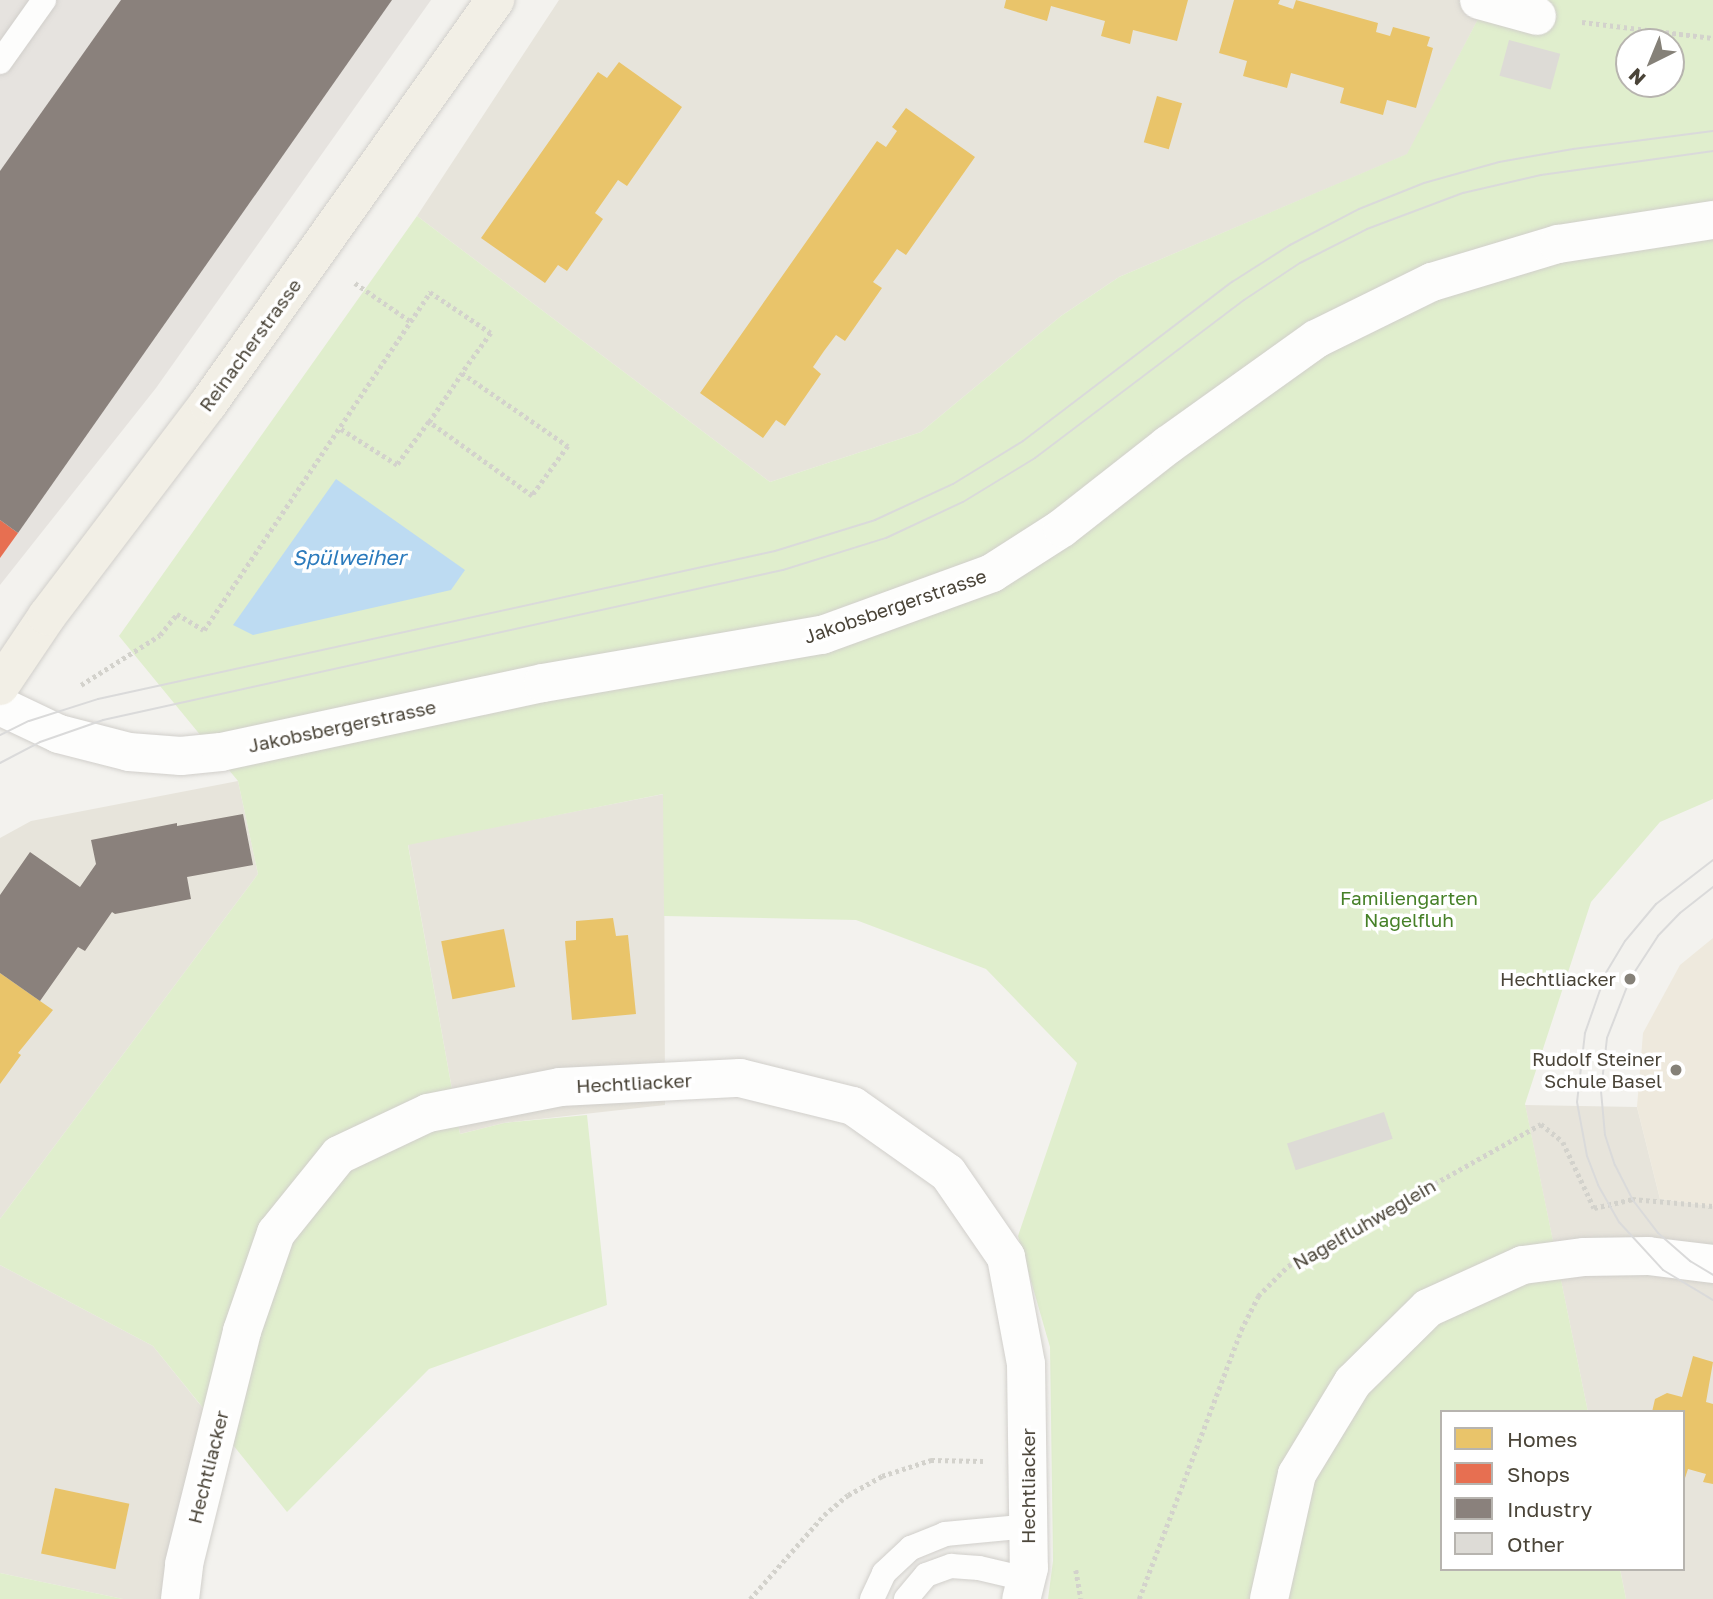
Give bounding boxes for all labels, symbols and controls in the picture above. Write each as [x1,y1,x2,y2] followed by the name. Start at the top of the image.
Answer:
[1615,28,1685,98] north arrow
[1624,64,1650,91] text: N
[194,274,306,416] street label: Reinacherstrasse
[292,544,406,570] water label: Spülweiher
[801,564,989,648] street label: Jakobsbergerstrasse
[246,695,438,757] street label: Jakobsbergerstrasse
[1340,887,1478,931] park label: Familiengarten Nagelfluh
[1500,968,1616,990] place label: Hechtliacker
[1622,971,1638,987] marker: Hechtliacker
[1532,1048,1662,1092] place label: Rudolf Steiner Schule Basel
[1668,1062,1684,1078] marker: Rudolf Steiner Schule Basel
[576,1069,692,1097] street label: Hechtliacker
[1289,1174,1439,1274] street label: Nagelfluhweglein
[183,1408,233,1526] street label: Hechtliacker
[1440,1410,1685,1571] legend
[1507,1426,1577,1452] text: Homes
[1017,1428,1039,1544] street label: Hechtliacker
[1507,1461,1570,1487] text: Shops
[1507,1496,1592,1522] text: Industry
[1507,1531,1564,1557] text: Other

